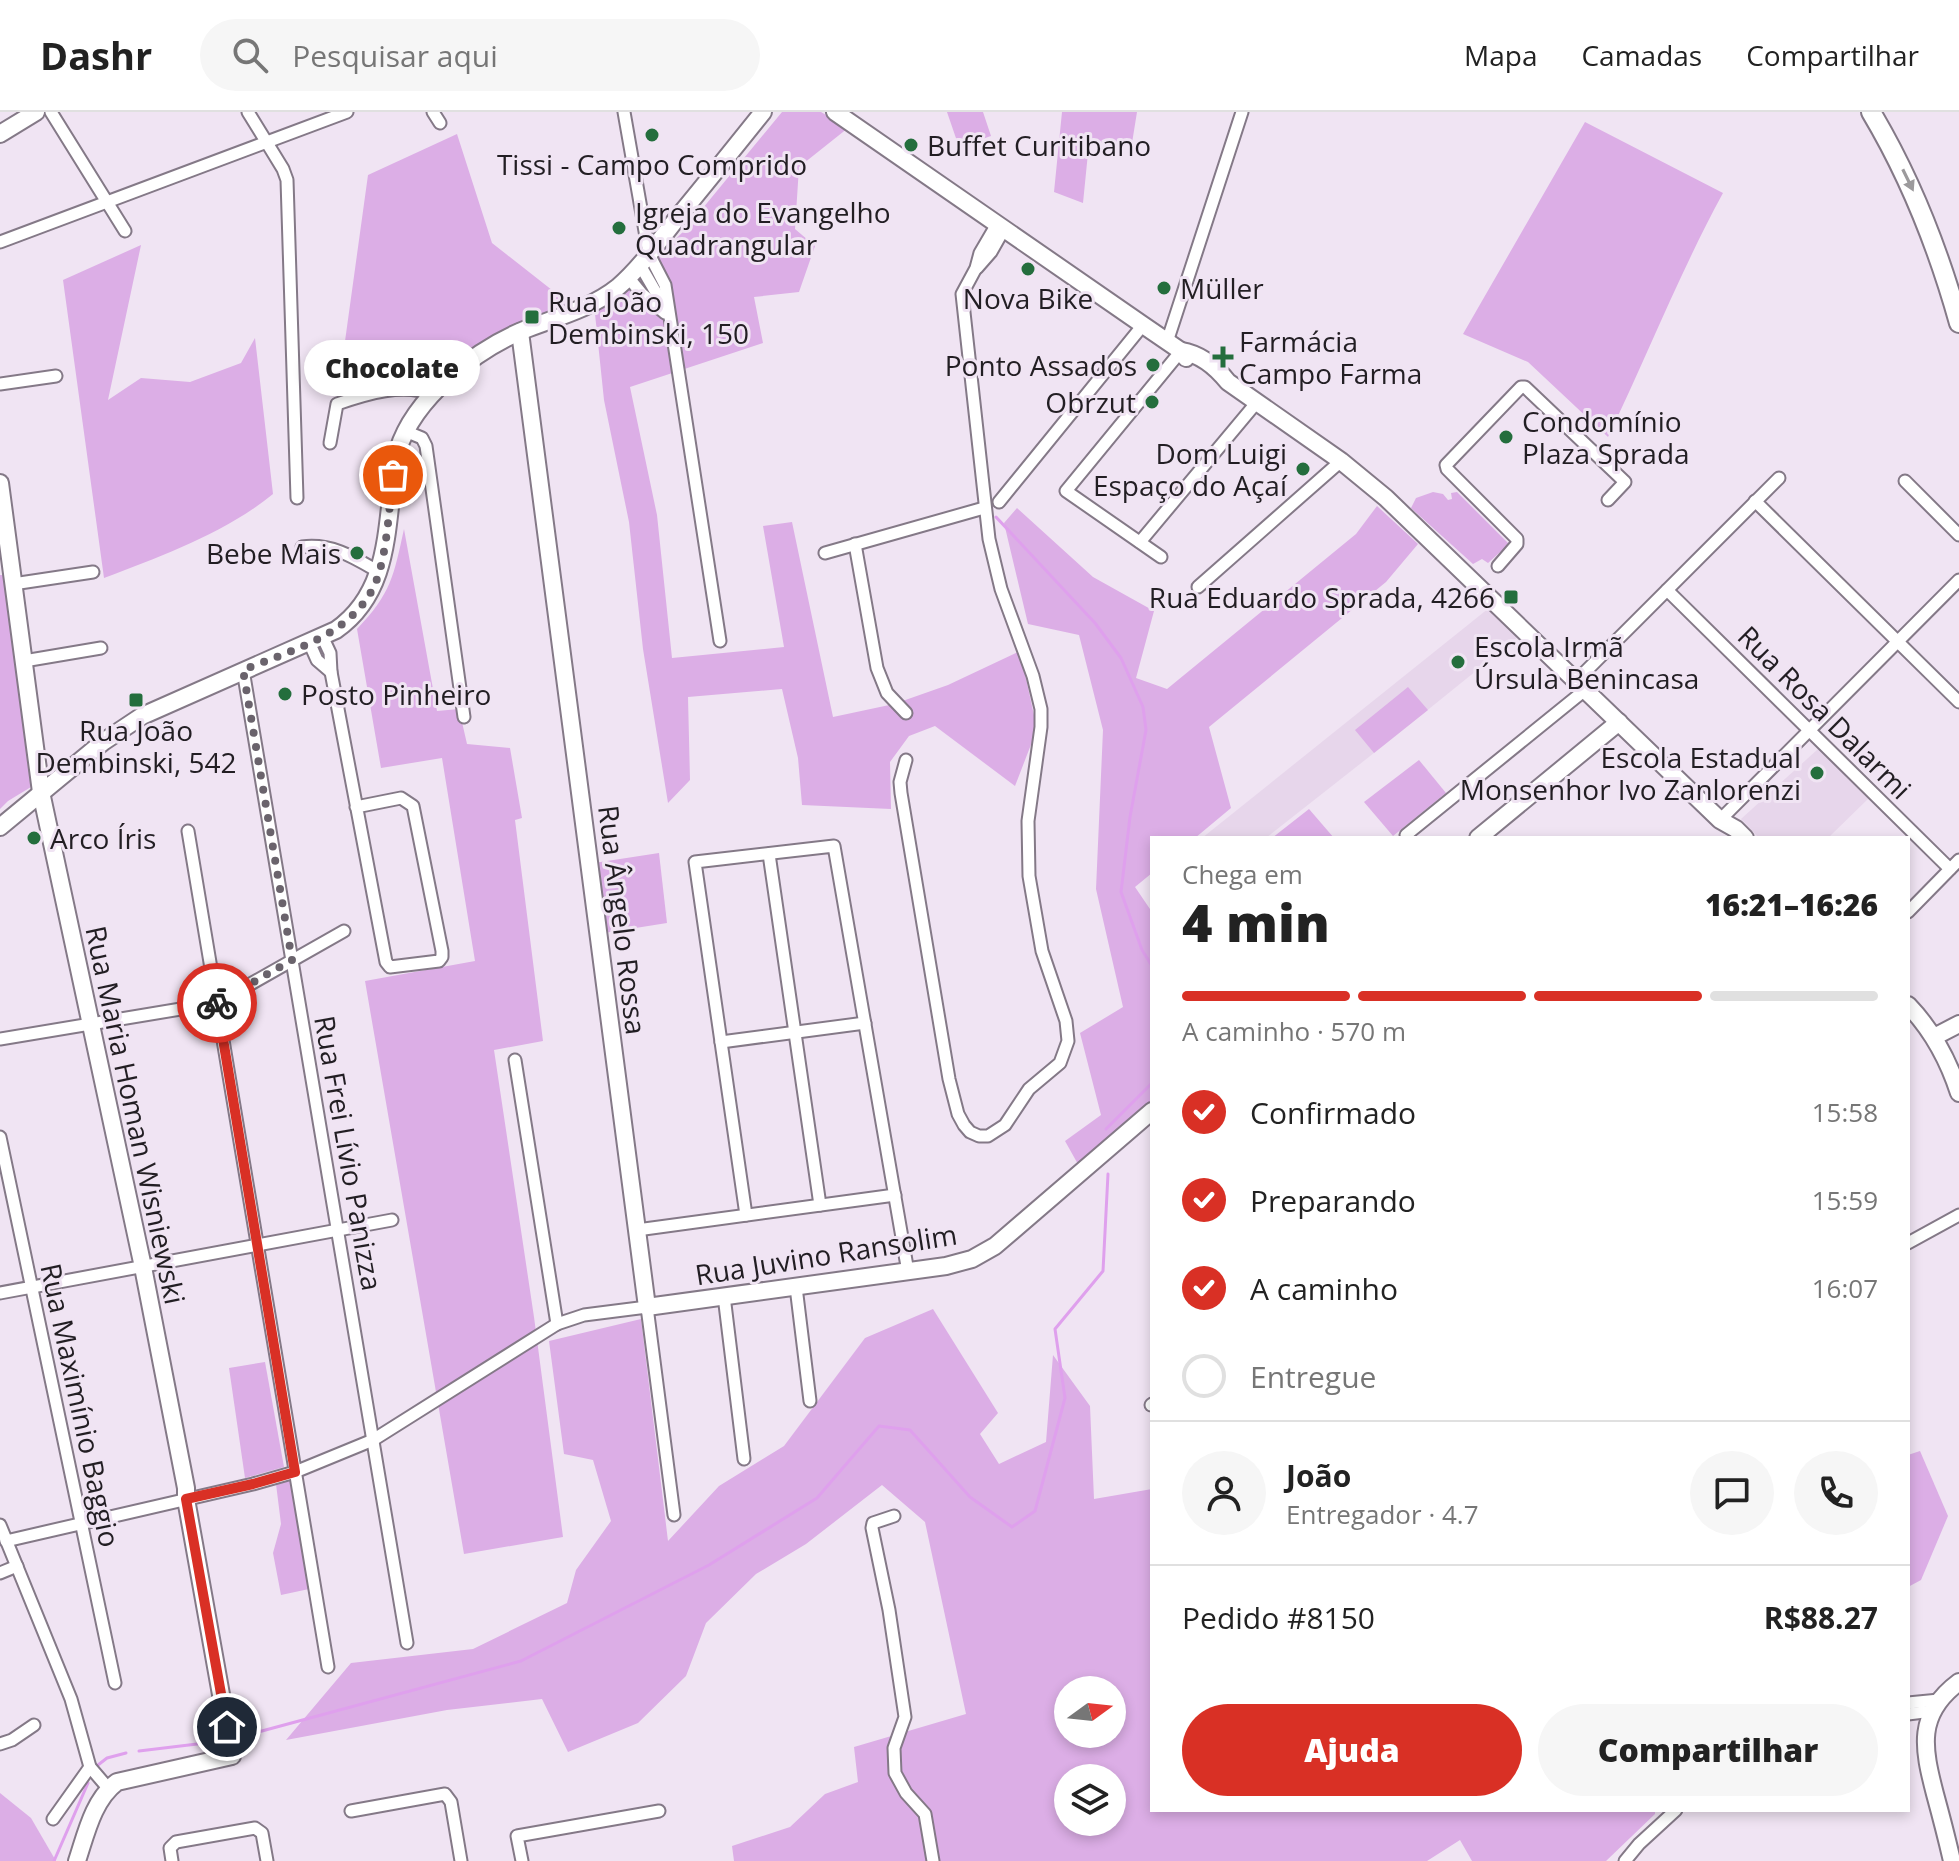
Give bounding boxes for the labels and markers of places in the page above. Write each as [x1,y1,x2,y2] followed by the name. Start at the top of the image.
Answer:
[643,126,661,144] marker: Tissi - Campo Comprido
[927,126,1151,164] place label: Buffet Curitibano
[902,136,920,154] marker: Buffet Curitibano
[497,145,807,183] place label: Tissi - Campo Comprido
[635,193,891,263] place label: Igreja do Evangelho Quadrangular
[610,219,628,237] marker: Igreja do Evangelho Quadrangular
[1019,260,1037,278] marker: Nova Bike
[1180,269,1264,307] place label: Müller
[963,279,1093,317] place label: Nova Bike
[1155,279,1173,297] marker: Müller
[548,282,749,352] place label: Rua João Dembinski, 150
[523,308,541,326] marker: Rua João Dembinski, 150
[1239,322,1422,392] place label: Farmácia Campo Farma
[305,339,481,395] callout: Chocolate
[945,346,1137,384] place label: Ponto Assados
[1214,348,1232,366] marker: Farmácia Campo Farma
[1144,356,1162,374] marker: Ponto Assados
[1045,383,1136,421] place label: Obrzut
[1143,393,1161,411] marker: Obrzut
[1522,402,1690,472] place label: Condomínio Plaza Sprada
[1497,428,1515,446] marker: Condomínio Plaza Sprada
[1093,434,1288,504] place label: Dom Luigi Espaço do Açaí
[359,441,427,509] pin
[1294,460,1312,478] marker: Dom Luigi Espaço do Açaí
[206,534,341,572] place label: Bebe Mais
[348,544,366,562] marker: Bebe Mais
[1149,578,1495,616] place label: Rua Eduardo Sprada, 4266
[1502,588,1520,606] marker: Rua Eduardo Sprada, 4266
[1474,627,1699,697] place label: Escola Irmã Úrsula Benincasa
[1449,653,1467,671] marker: Escola Irmã Úrsula Benincasa
[301,675,491,713] place label: Posto Pinheiro
[276,685,294,703] marker: Posto Pinheiro
[127,691,145,709] marker: Rua João Dembinski, 542
[35,711,237,781] place label: Rua João Dembinski, 542
[1460,738,1801,808] place label: Escola Estadual Monsenhor Ivo Zanlorenzi
[1808,764,1826,782] marker: Escola Estadual Monsenhor Ivo Zanlorenzi
[50,819,156,857] place label: Arco Íris
[25,829,43,847] marker: Arco Íris
[193,1693,261,1761] pin

